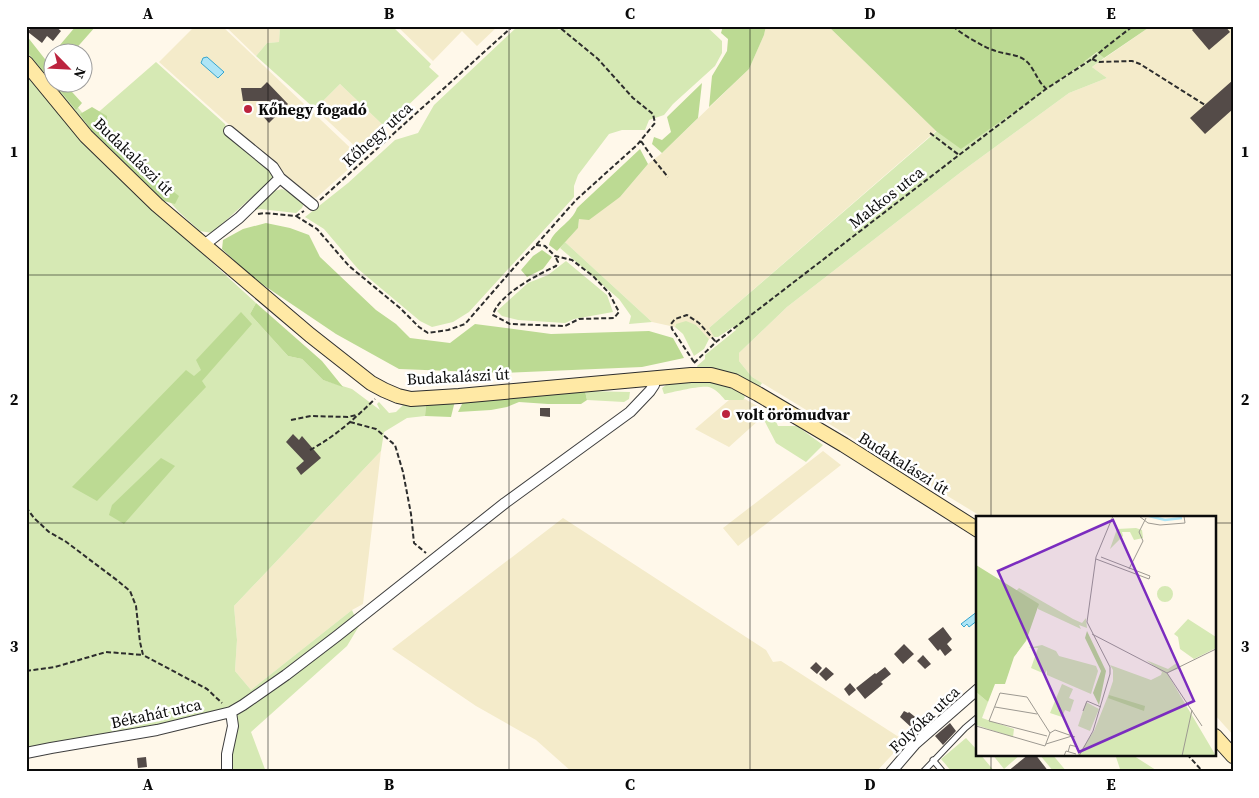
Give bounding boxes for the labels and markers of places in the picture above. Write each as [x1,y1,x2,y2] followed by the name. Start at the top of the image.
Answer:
[258,98,367,120] place label: Kőhegy fogadó
[242,103,254,115] marker: Kőhegy fogadó
[735,403,850,425] place label: volt örömudvar
[720,408,732,420] marker: volt örömudvar

